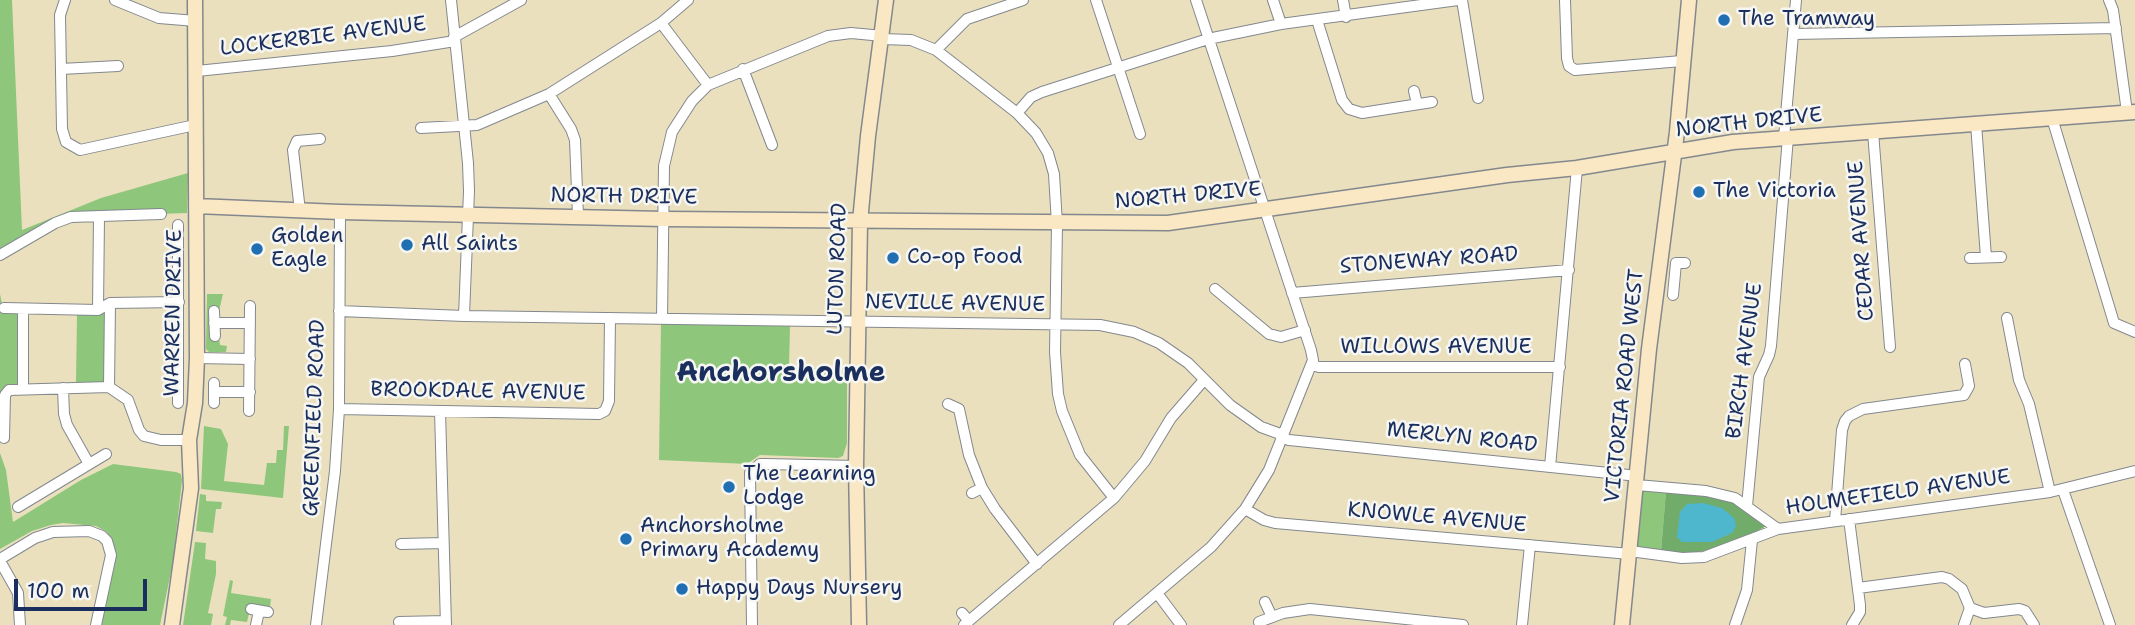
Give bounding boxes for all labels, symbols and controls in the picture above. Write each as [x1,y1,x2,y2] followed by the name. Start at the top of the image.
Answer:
[1738,7,1875,33] place label: The Tramway
[218,12,428,62] street label: LOCKERBIE AVENUE
[1716,12,1732,28] marker: The Tramway
[1674,103,1824,143] street label: NORTH DRIVE
[1844,160,1880,322] street label: CEDAR AVENUE
[1114,177,1262,215] street label: NORTH DRIVE
[1713,179,1836,205] place label: The Victoria
[550,183,698,211] street label: NORTH DRIVE
[1691,184,1707,200] marker: The Victoria
[823,202,853,336] street label: LUTON ROAD
[271,224,343,274] place label: Golden Eagle
[160,229,188,397] street label: WARREN DRIVE
[421,232,518,258] place label: All Saints
[399,237,415,253] marker: All Saints
[249,241,265,257] marker: Golden Eagle
[1339,242,1519,280] street label: STONEWAY ROAD
[907,245,1022,271] place label: Co-op Food
[885,250,901,266] marker: Co-op Food
[1600,268,1650,504] street label: VICTORIA ROAD WEST
[1722,281,1768,441] street label: BIRCH AVENUE
[865,290,1045,318] street label: NEVILLE AVENUE
[299,319,331,517] street label: GREENFIELD ROAD
[1340,335,1532,361] street label: WILLOWS AVENUE
[677,357,885,391] district label: Anchorsholme
[370,378,586,406] street label: BROOKDALE AVENUE
[1385,418,1539,458] street label: MERLYN ROAD
[743,462,876,512] place label: The Learning Lodge
[1784,465,2012,521] street label: HOLMEFIELD AVENUE
[721,479,737,495] marker: The Learning Lodge
[1346,498,1528,538] street label: KNOWLE AVENUE
[640,514,819,564] place label: Anchorsholme Primary Academy
[618,531,634,547] marker: Anchorsholme Primary Academy
[18,566,150,610] scale bar
[696,576,902,602] place label: Happy Days Nursery
[27,577,90,605] text: 100 m
[674,581,690,597] marker: Happy Days Nursery

